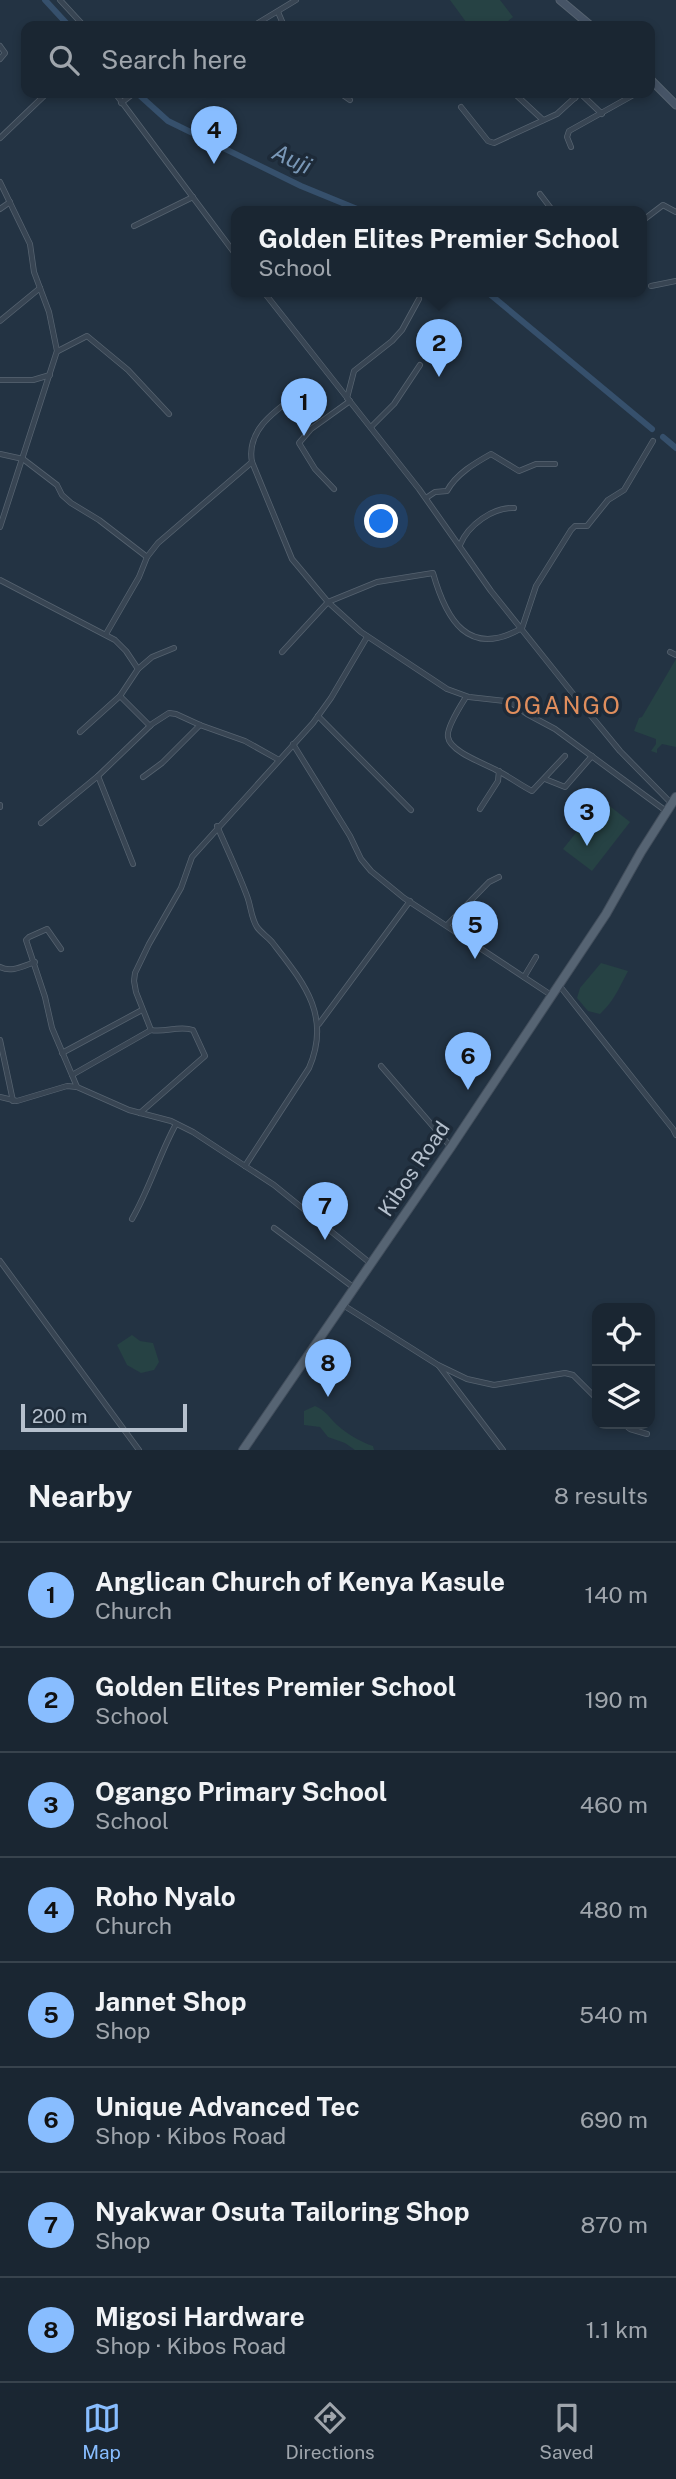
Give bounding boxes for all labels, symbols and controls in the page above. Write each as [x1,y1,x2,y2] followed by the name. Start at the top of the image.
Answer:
[21,21,655,98] search box
[45,41,83,79] icon: search
[101,44,247,75] text: Search here
[191,106,237,164] pin: 4
[268,138,316,179] water label: Auji
[231,206,647,297] popup
[258,223,620,254] text: Golden Elites Premier School
[258,254,332,281] text: School
[416,319,462,377] pin: 2
[281,378,327,436] pin: 1
[364,504,398,538] your location
[504,691,622,719] district label: OGANGO
[564,788,610,846] pin: 3
[452,901,498,959] pin: 5
[445,1032,491,1090] pin: 6
[373,1116,455,1221] street label: Kibos Road
[302,1182,348,1240] pin: 7
[592,1303,655,1429] map controls
[592,1303,655,1366] button: locate
[305,1339,351,1397] pin: 8
[592,1366,655,1429] button: layers
[21,1401,187,1433] scale bar
[32,1405,88,1427] text: 200 m
[28,1478,132,1514] text: Nearby
[554,1482,648,1509] text: 8 results
[95,1566,505,1597] text: Anglican Church of Kenya Kasule
[46,1581,56,1608] text: 1
[585,1581,648,1608] text: 140 m
[95,1597,172,1624] text: Church
[95,1671,456,1702] text: Golden Elites Premier School
[44,1686,58,1713] text: 2
[585,1686,648,1713] text: 190 m
[95,1702,169,1729] text: School
[95,1776,387,1807] text: Ogango Primary School
[43,1791,59,1818] text: 3
[580,1791,648,1818] text: 460 m
[95,1807,169,1834] text: School
[95,1881,236,1912] text: Roho Nyalo
[43,1896,59,1923] text: 4
[579,1896,648,1923] text: 480 m
[95,1912,172,1939] text: Church
[95,1986,246,2017] text: Jannet Shop
[43,2001,59,2028] text: 5
[579,2001,648,2028] text: 540 m
[95,2017,150,2044] text: Shop
[95,2091,360,2122] text: Unique Advanced Tec
[43,2106,59,2133] text: 6
[580,2106,648,2133] text: 690 m
[95,2122,286,2149] text: Shop · Kibos Road
[95,2196,470,2227] text: Nyakwar Osuta Tailoring Shop
[44,2211,58,2238] text: 7
[581,2211,648,2238] text: 870 m
[95,2227,150,2254] text: Shop
[95,2301,305,2332] text: Migosi Hardware
[43,2316,59,2343] text: 8
[586,2316,648,2343] text: 1.1 km
[95,2332,286,2359] text: Shop · Kibos Road
[82,2399,121,2463] tab: Map
[285,2399,375,2463] tab: Directions
[539,2399,594,2463] tab: Saved

